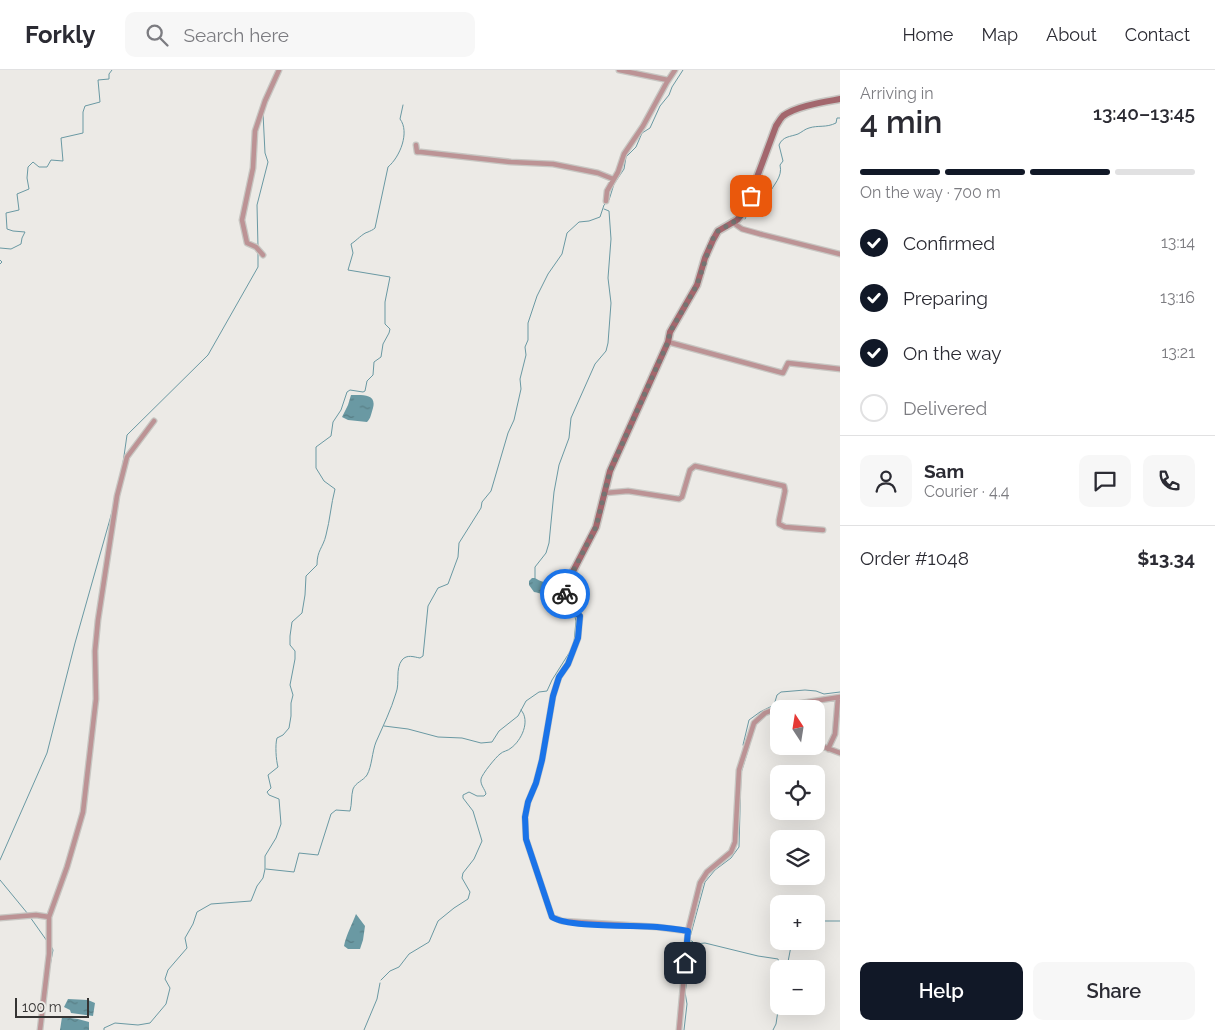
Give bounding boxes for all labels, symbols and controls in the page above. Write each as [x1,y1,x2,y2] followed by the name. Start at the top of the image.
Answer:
[125,12,475,57] search box
[25,20,95,49] text: Forkly
[143,21,171,49] icon: search
[183,24,289,46] text: Search here
[902,24,953,45] text: Home
[981,24,1018,45] text: Map
[1046,24,1097,45] text: About
[1125,24,1190,45] text: Contact
[860,84,934,103] text: Arriving in
[1093,102,1195,124] text: 13:40–13:45
[860,103,942,140] text: 4 min
[730,175,772,217] pin
[737,182,765,210] icon: bag
[860,183,1001,202] text: On the way · 700 m
[860,229,888,257] icon: check
[903,232,995,254] text: Confirmed
[1161,233,1195,252] text: 13:14
[860,284,888,312] icon: check
[903,287,988,309] text: Preparing
[1160,288,1195,307] text: 13:16
[860,339,888,367] icon: check
[903,342,1002,364] text: On the way
[1161,343,1195,362] text: 13:21
[903,397,987,419] text: Delivered
[860,455,912,507] button: person
[1079,455,1131,507] button: chat
[1143,455,1195,507] button: phone
[924,460,964,482] text: Sam
[924,482,1009,501] text: Courier · 4.4
[860,547,969,569] text: Order #1048
[1137,547,1195,569] text: $13.34
[540,569,590,619] courier
[551,580,579,608] icon: bike
[770,700,825,755] north arrow
[770,700,825,1015] map controls
[770,765,825,820] button: locate
[770,830,825,885] button: layers
[770,895,825,950] button: +
[664,942,706,984] pin
[671,949,699,977] icon: home
[770,960,825,1015] button: −
[860,962,1023,1020] button: Help
[1033,962,1195,1020] button: Share
[15,995,89,1018] scale bar
[22,999,62,1015] text: 100 m

